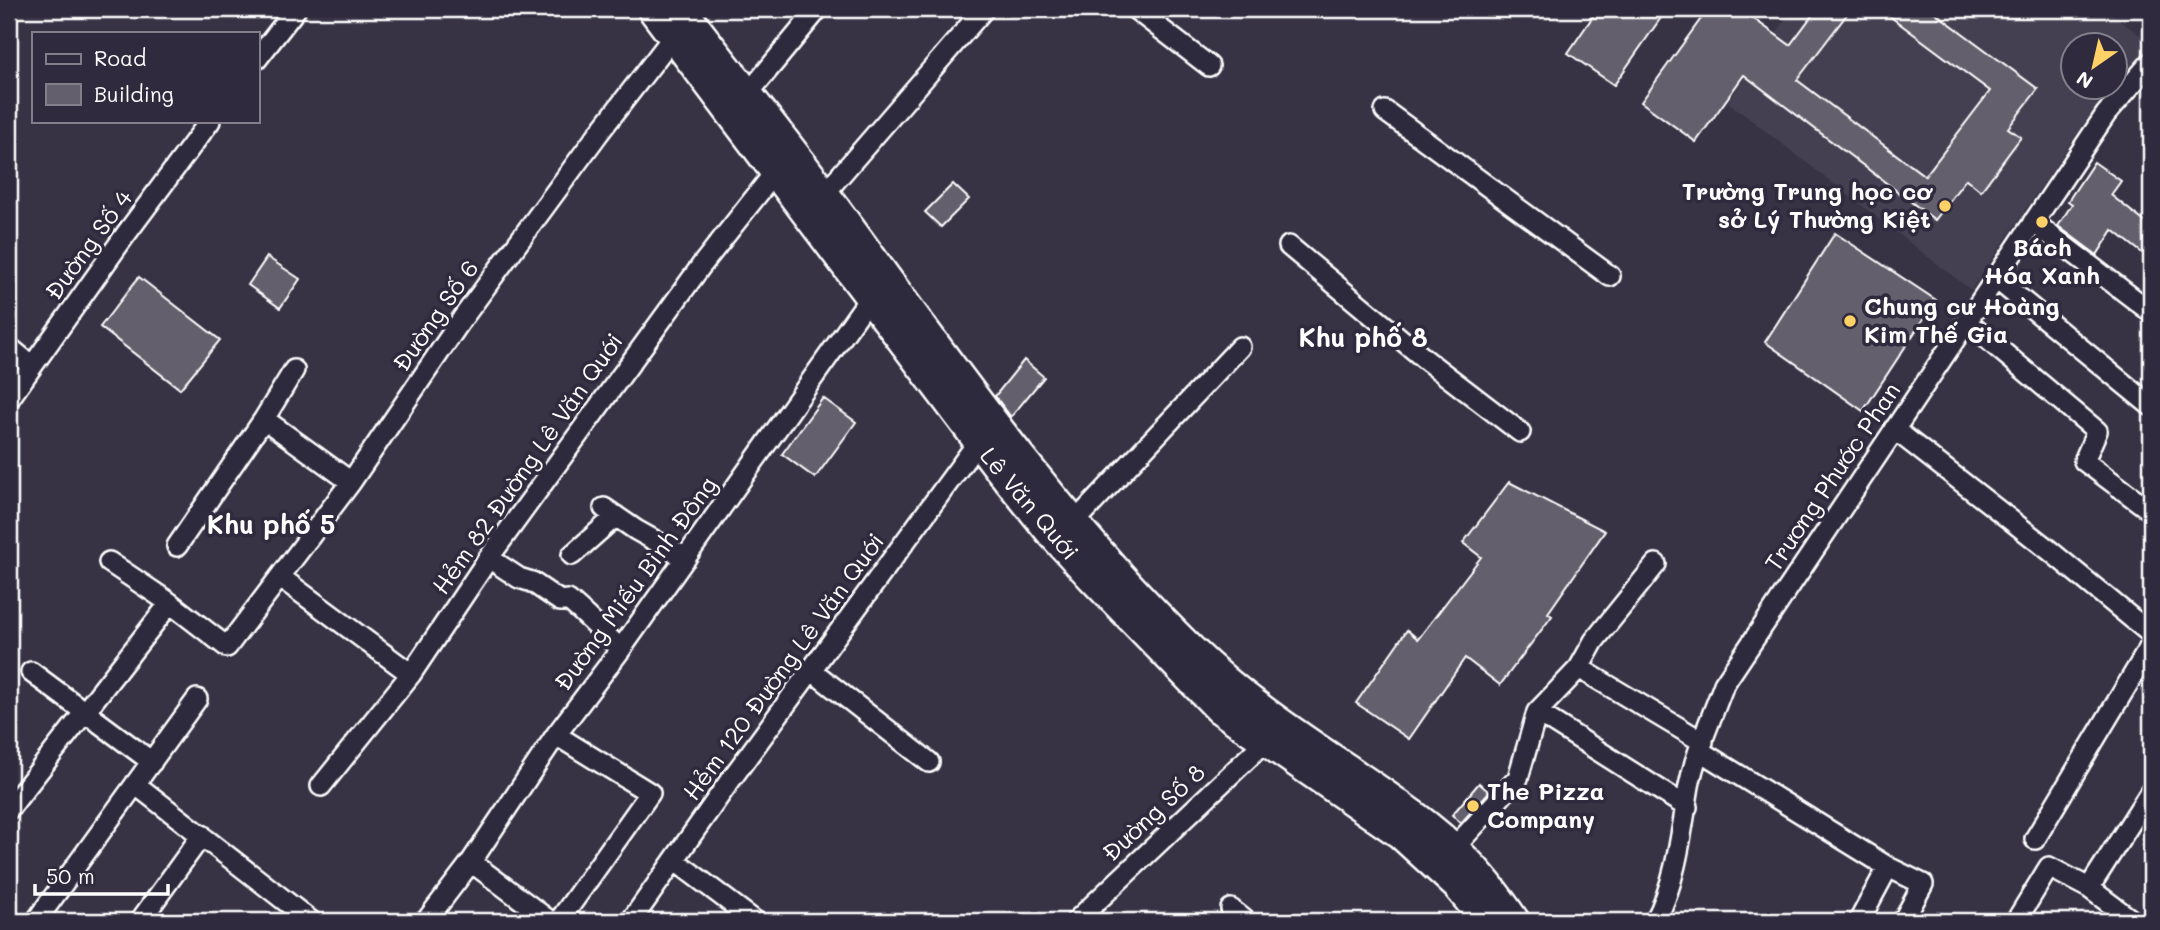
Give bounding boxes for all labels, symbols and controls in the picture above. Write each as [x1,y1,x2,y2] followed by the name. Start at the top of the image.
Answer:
[32,32,259,122] legend
[2058,32,2128,102] north arrow
[94,44,146,71] text: Road
[2071,66,2097,95] text: N
[94,80,174,107] text: Building
[1682,175,1933,234] place label: Trường Trung học cơ sở Lý Thường Kiệt
[37,183,138,305] street label: Đường Số 4
[1937,198,1953,214] marker: Trường Trung học cơ sở Lý Thường Kiệt
[2034,214,2050,230] marker: Bách Hóa Xanh
[1984,231,2100,290] place label: Bách Hóa Xanh
[385,253,485,377] street label: Đường Số 6
[1864,290,2060,349] place label: Chung cư Hoàng Kim Thế Gia
[1842,313,1858,329] marker: Chung cư Hoàng Kim Thế Gia
[1298,320,1428,354] district label: Khu phố 8
[425,326,629,600] street label: Hẻm 82 Đường Lê Văn Quới
[1757,376,1907,577] street label: Trương Phước Phan
[974,440,1086,566] street label: Lê Văn Quới
[547,470,723,696] street label: Đường Miếu Bình Đông
[207,507,335,541] district label: Khu phố 5
[675,526,890,806] street label: Hẻm 120 Đường Lê Văn Quới
[1095,756,1211,867] street label: Đường Số 8
[1487,775,1604,834] place label: The Pizza Company
[1465,798,1481,814] marker: The Pizza Company
[35,853,168,897] scale bar
[46,862,95,889] text: 50 m

